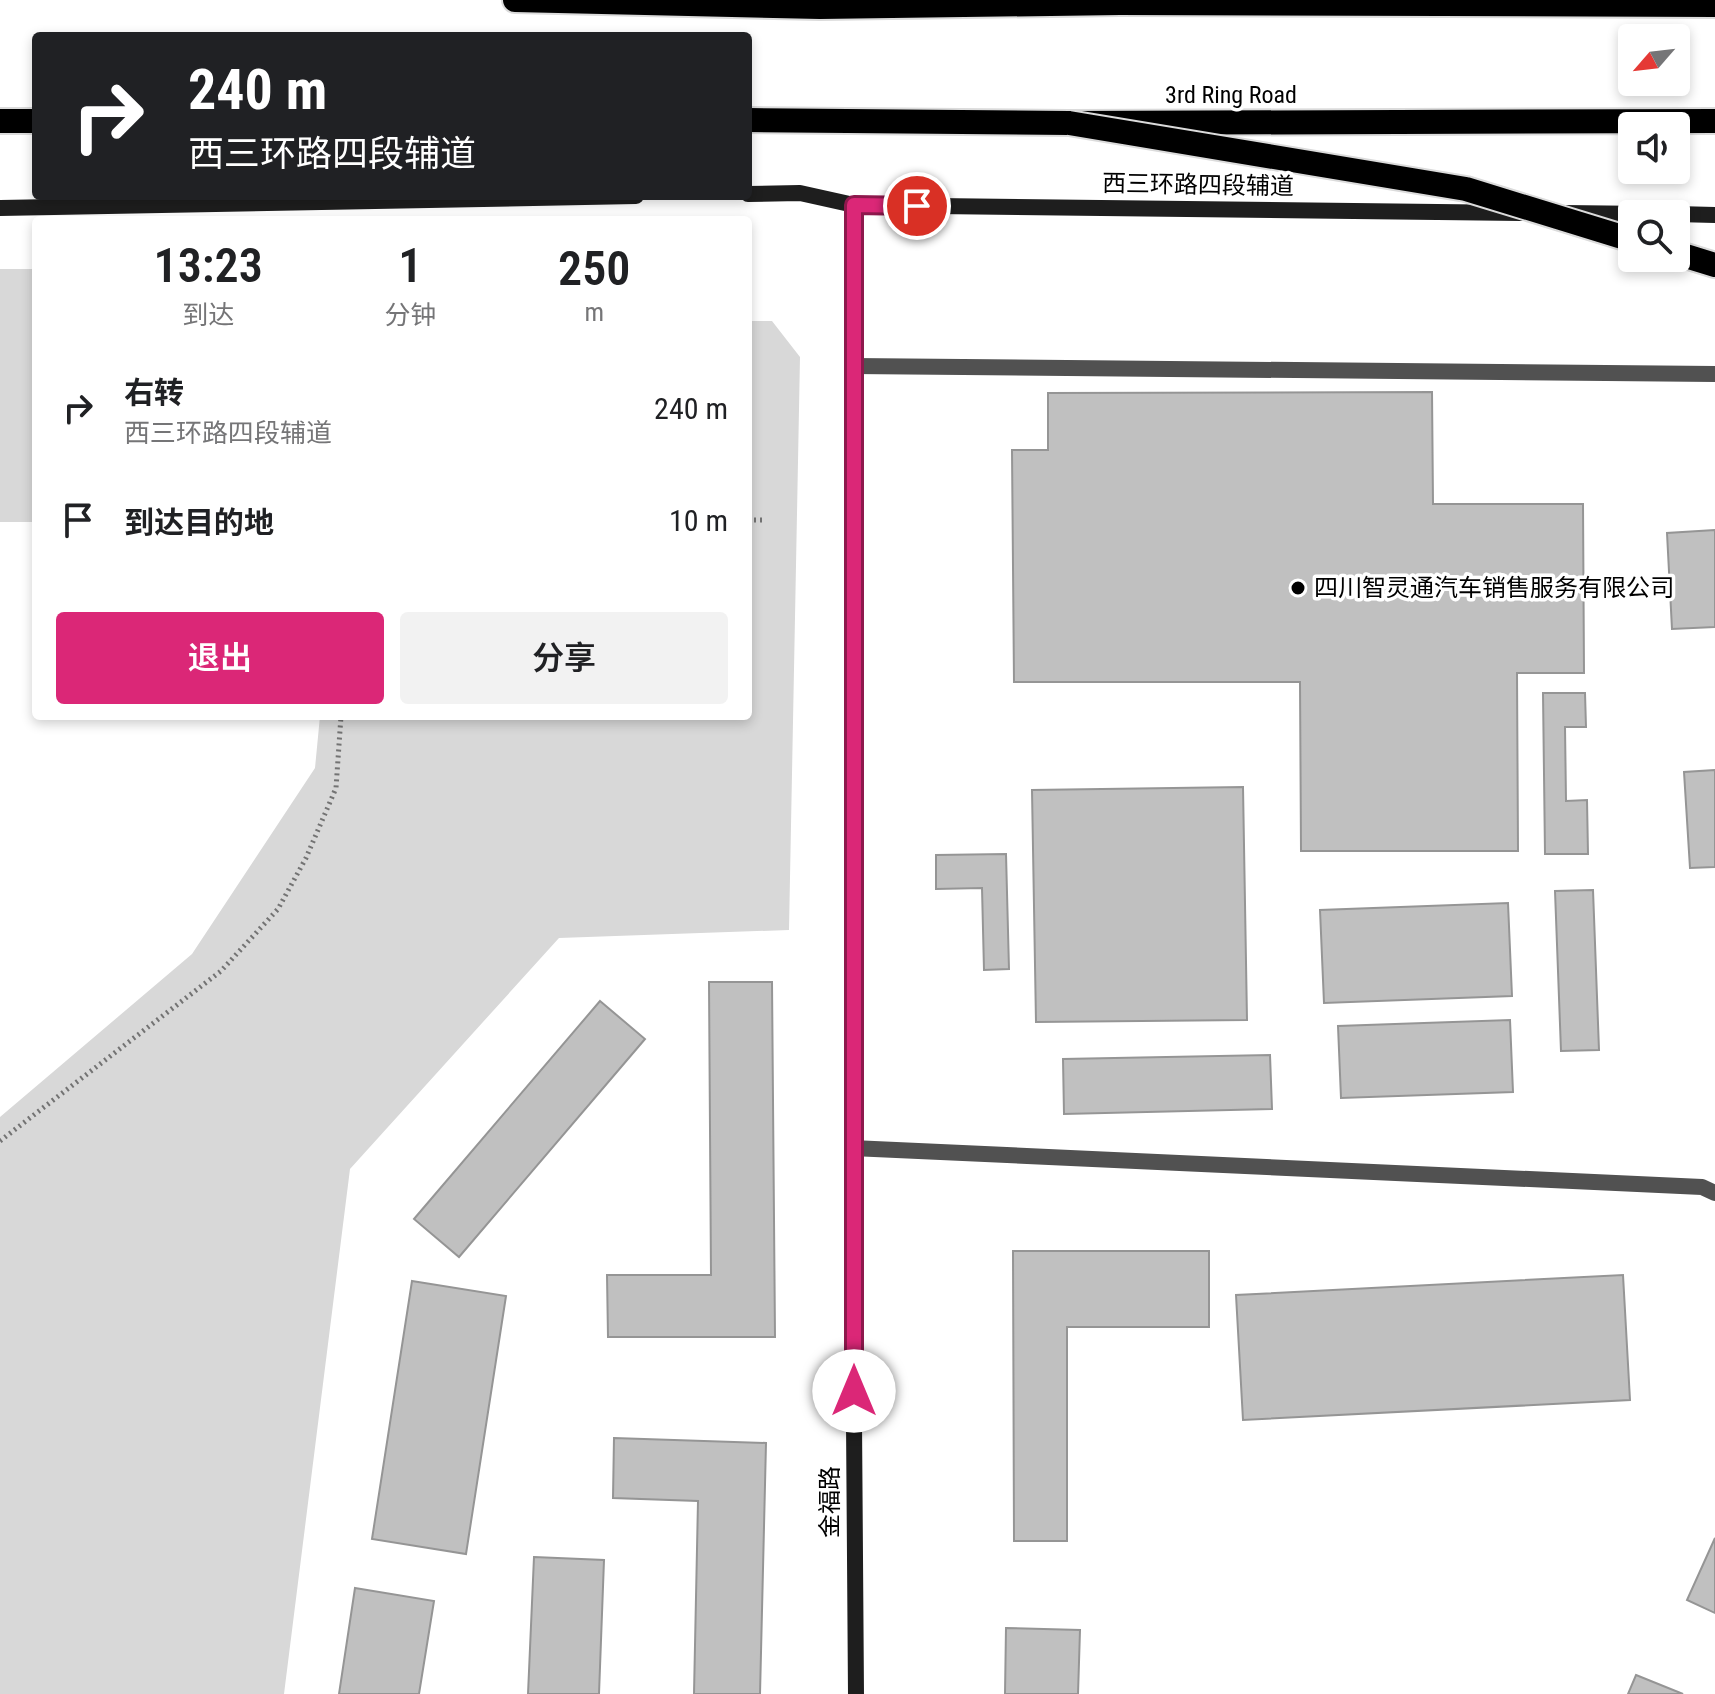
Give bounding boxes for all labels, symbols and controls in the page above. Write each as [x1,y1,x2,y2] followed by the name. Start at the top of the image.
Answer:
[1618,24,1690,96] north arrow
[1618,24,1690,272] map controls
[188,57,327,123] text: 240 m
[56,64,160,168] icon: right
[1165,81,1297,109] street label: 3rd Ring Road
[1618,112,1690,184] button: sound
[188,133,476,175] text: 西三环路四段辅道
[1102,169,1294,201] street label: 西三环路四段辅道
[883,172,951,240] pin
[895,184,939,228] icon: arrive
[1618,200,1690,272] button: search
[154,237,263,294] text: 13:23
[398,237,422,294] text: 1
[558,240,630,297] text: 250
[584,297,604,327] text: m
[182,300,234,330] text: 到达
[384,300,436,330] text: 分钟
[124,375,184,410] text: 右转
[56,386,100,430] icon: right
[654,391,728,426] text: 240 m
[124,418,332,448] text: 西三环路四段辅道
[56,498,100,542] icon: arrive
[669,503,728,538] text: 10 m
[124,505,274,540] text: 到达目的地
[1314,574,1674,602] place label: 四川智灵通汽车销售服务有限公司
[1289,579,1307,597] marker: 四川智灵通汽车销售服务有限公司
[56,612,384,704] button: 退出
[400,612,728,704] button: 分享
[812,1349,896,1433] position arrow
[816,1466,844,1538] street label: 金福路

